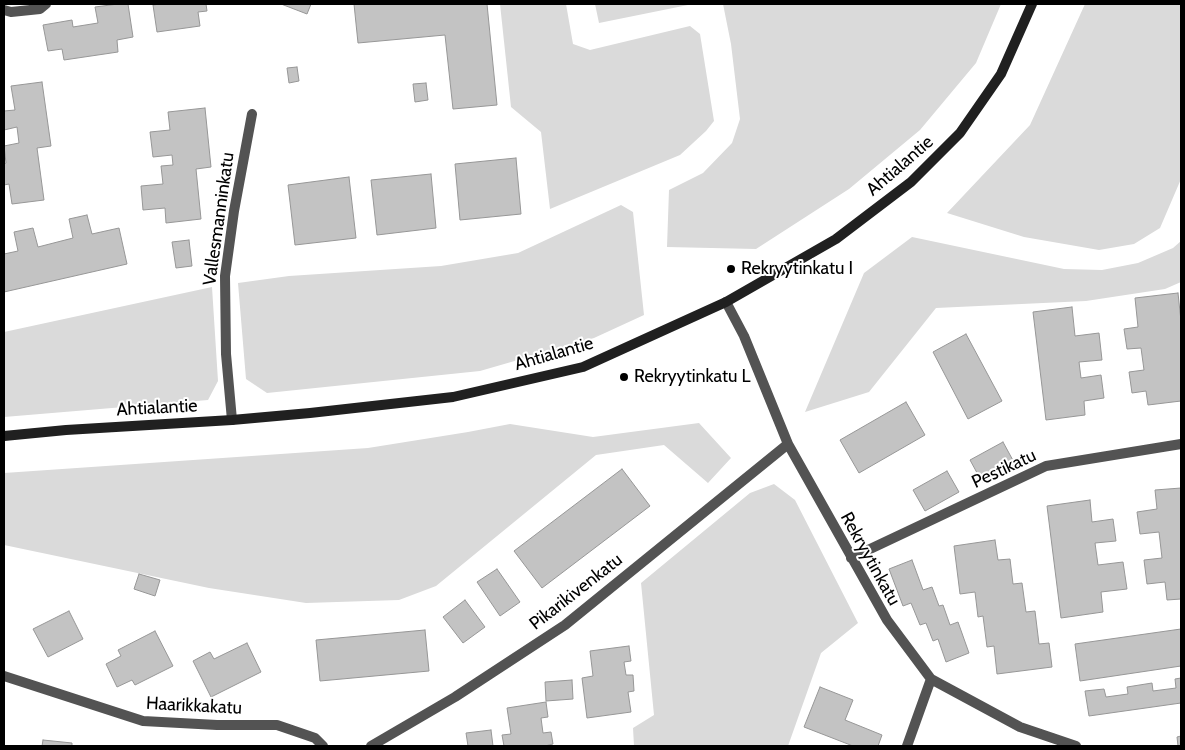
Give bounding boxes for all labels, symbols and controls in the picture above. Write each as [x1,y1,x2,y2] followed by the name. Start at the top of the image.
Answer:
[862,131,938,201] street label: Ahtialantie
[199,151,239,287] street label: Vallesmanninkatu
[741,258,853,280] place label: Rekryytinkatu I
[725,263,737,275] marker: Rekryytinkatu I
[512,332,596,376] street label: Ahtialantie
[634,366,751,388] place label: Rekryytinkatu L
[618,371,630,383] marker: Rekryytinkatu L
[116,395,198,421] street label: Ahtialantie
[968,445,1040,493] street label: Pestikatu
[835,508,905,610] street label: Rekryytinkatu
[525,549,627,635] street label: Pikarikivenkatu
[146,693,242,719] street label: Haarikkakatu

